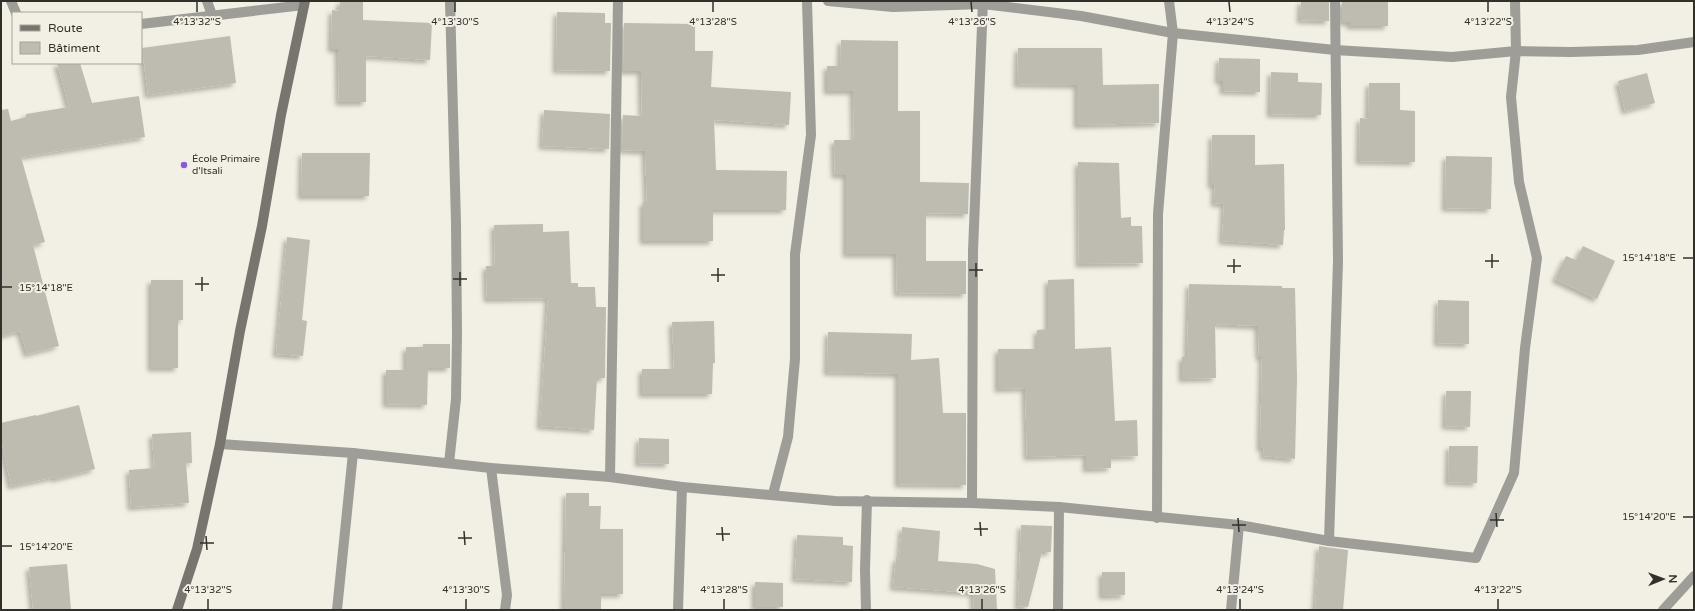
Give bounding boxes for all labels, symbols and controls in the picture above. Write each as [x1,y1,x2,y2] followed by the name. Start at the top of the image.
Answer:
[12,12,142,64] legend
[173,16,221,28] text: 4°13'32"S
[431,16,479,28] text: 4°13'30"S
[689,16,737,28] text: 4°13'28"S
[948,16,996,28] text: 4°13'26"S
[1206,16,1254,28] text: 4°13'24"S
[1464,16,1512,28] text: 4°13'22"S
[48,21,83,35] text: Route
[48,41,100,55] text: Bâtiment
[192,153,260,177] place label: École Primaire d'Itsali
[179,160,189,170] marker: École Primaire d'Itsali
[1622,252,1676,264] text: 15°14'18"E
[19,282,73,294] text: 15°14'18"E
[1622,511,1676,523] text: 15°14'20"E
[19,541,73,553] text: 15°14'20"E
[1643,559,1683,599] north arrow
[1666,574,1679,583] text: N
[184,584,232,596] text: 4°13'32"S
[442,584,490,596] text: 4°13'30"S
[700,584,748,596] text: 4°13'28"S
[958,584,1006,596] text: 4°13'26"S
[1216,584,1264,596] text: 4°13'24"S
[1474,584,1522,596] text: 4°13'22"S

